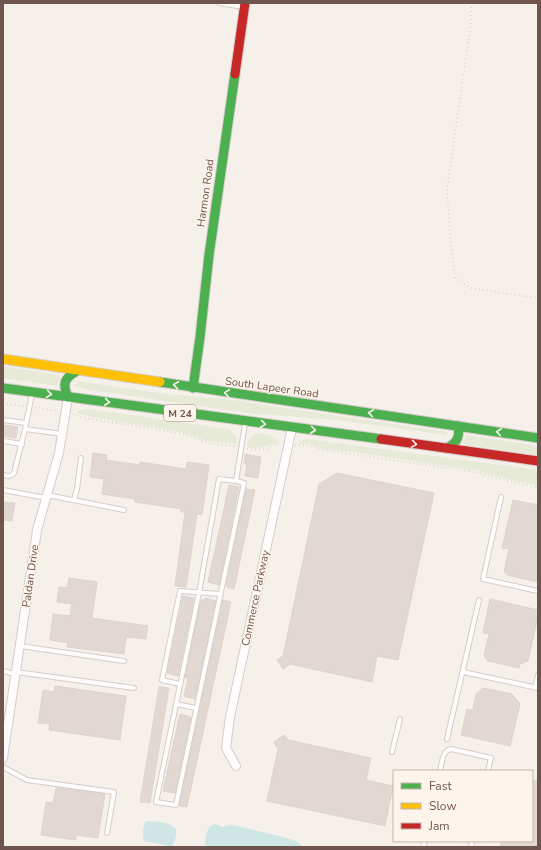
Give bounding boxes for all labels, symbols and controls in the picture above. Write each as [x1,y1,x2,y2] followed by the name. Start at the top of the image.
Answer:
[193,158,218,228] street label: Harmon Road
[224,374,320,401] street label: South Lapeer Road
[173,381,179,390] one-way arrow
[46,389,52,398] one-way arrow
[224,389,230,398] one-way arrow
[104,397,110,406] one-way arrow
[164,405,196,421] road number: M 24
[368,409,374,418] one-way arrow
[260,419,266,428] one-way arrow
[310,426,316,435] one-way arrow
[496,428,502,437] one-way arrow
[411,439,417,448] one-way arrow
[19,544,42,608] street label: Paldan Drive
[238,548,273,647] street label: Commerce Parkway
[393,770,533,842] legend
[429,778,452,794] text: Fast
[429,798,457,814] text: Slow
[428,818,450,834] text: Jam

